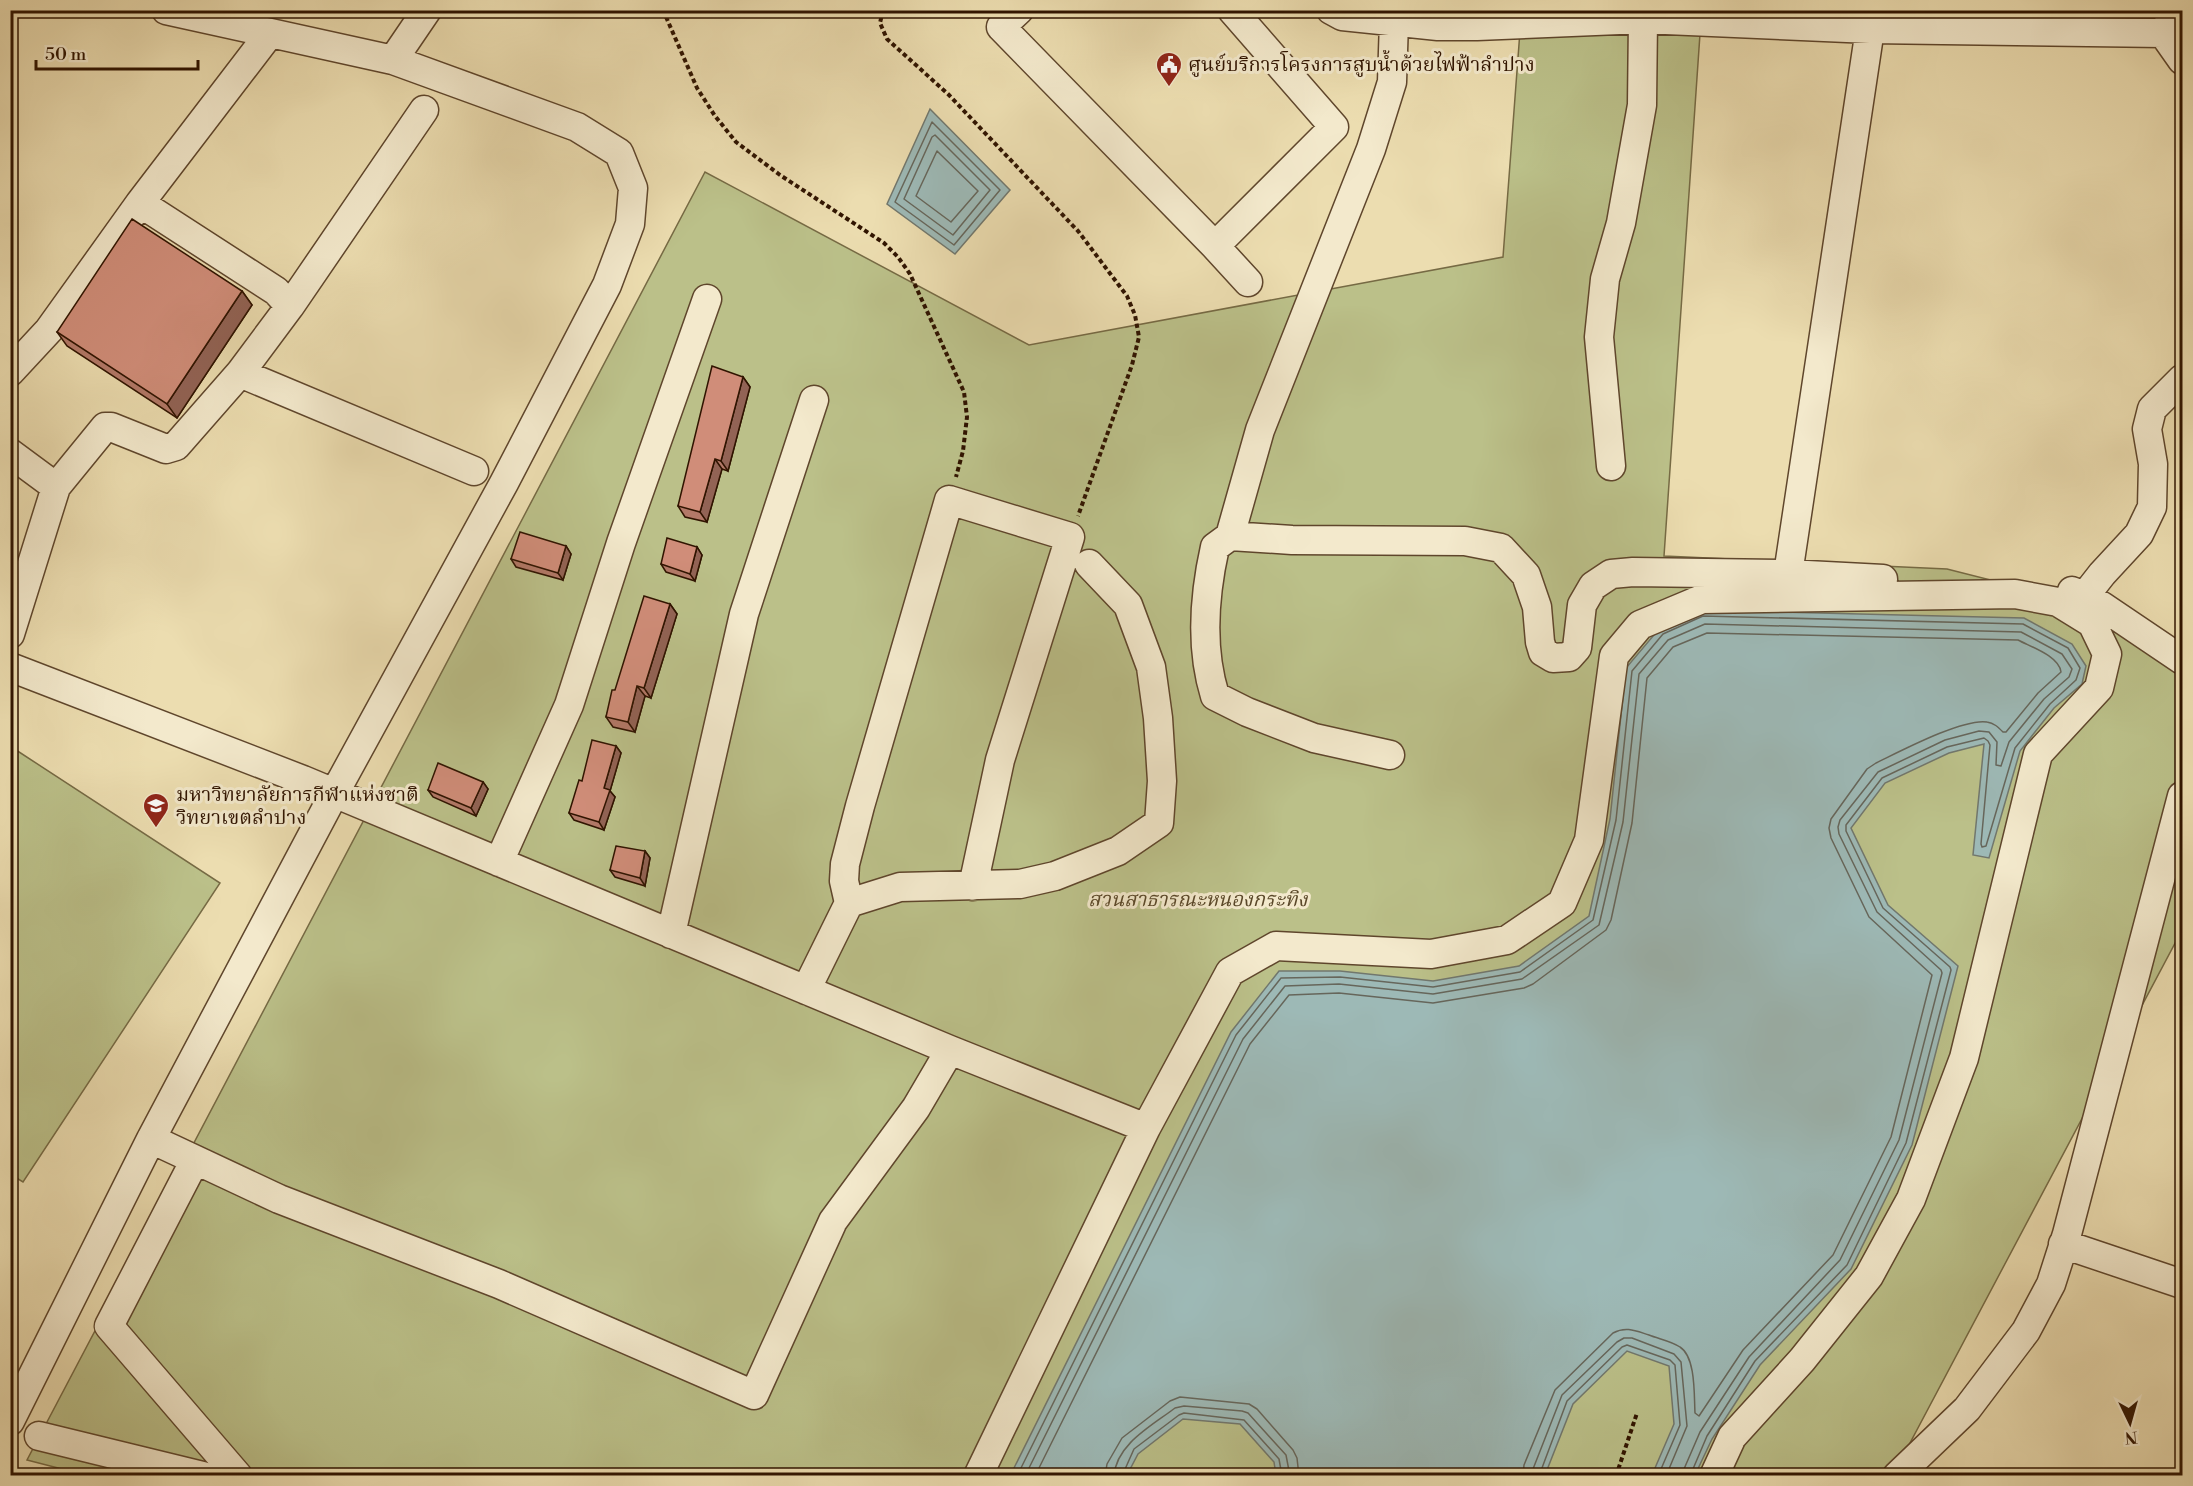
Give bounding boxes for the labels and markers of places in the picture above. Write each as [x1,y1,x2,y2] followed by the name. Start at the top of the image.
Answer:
[1188,49,1535,78] place label: ศูนย์บริการโครงการสูบน้ำด้วยไฟฟ้าลําปาง
[1154,50,1184,88] public building icon: ศูนย์บริการโครงการสูบน้ำด้วยไฟฟ้าลําปาง
[176,783,419,831] place label: มหาวิทยาลัยการกีฬาแห่งชาติ วิทยาเขตลำปาง
[141,791,171,829] school or university icon: มหาวิทยาลัยการกีฬาแห่งชาติ วิทยาเขตลำปาง

